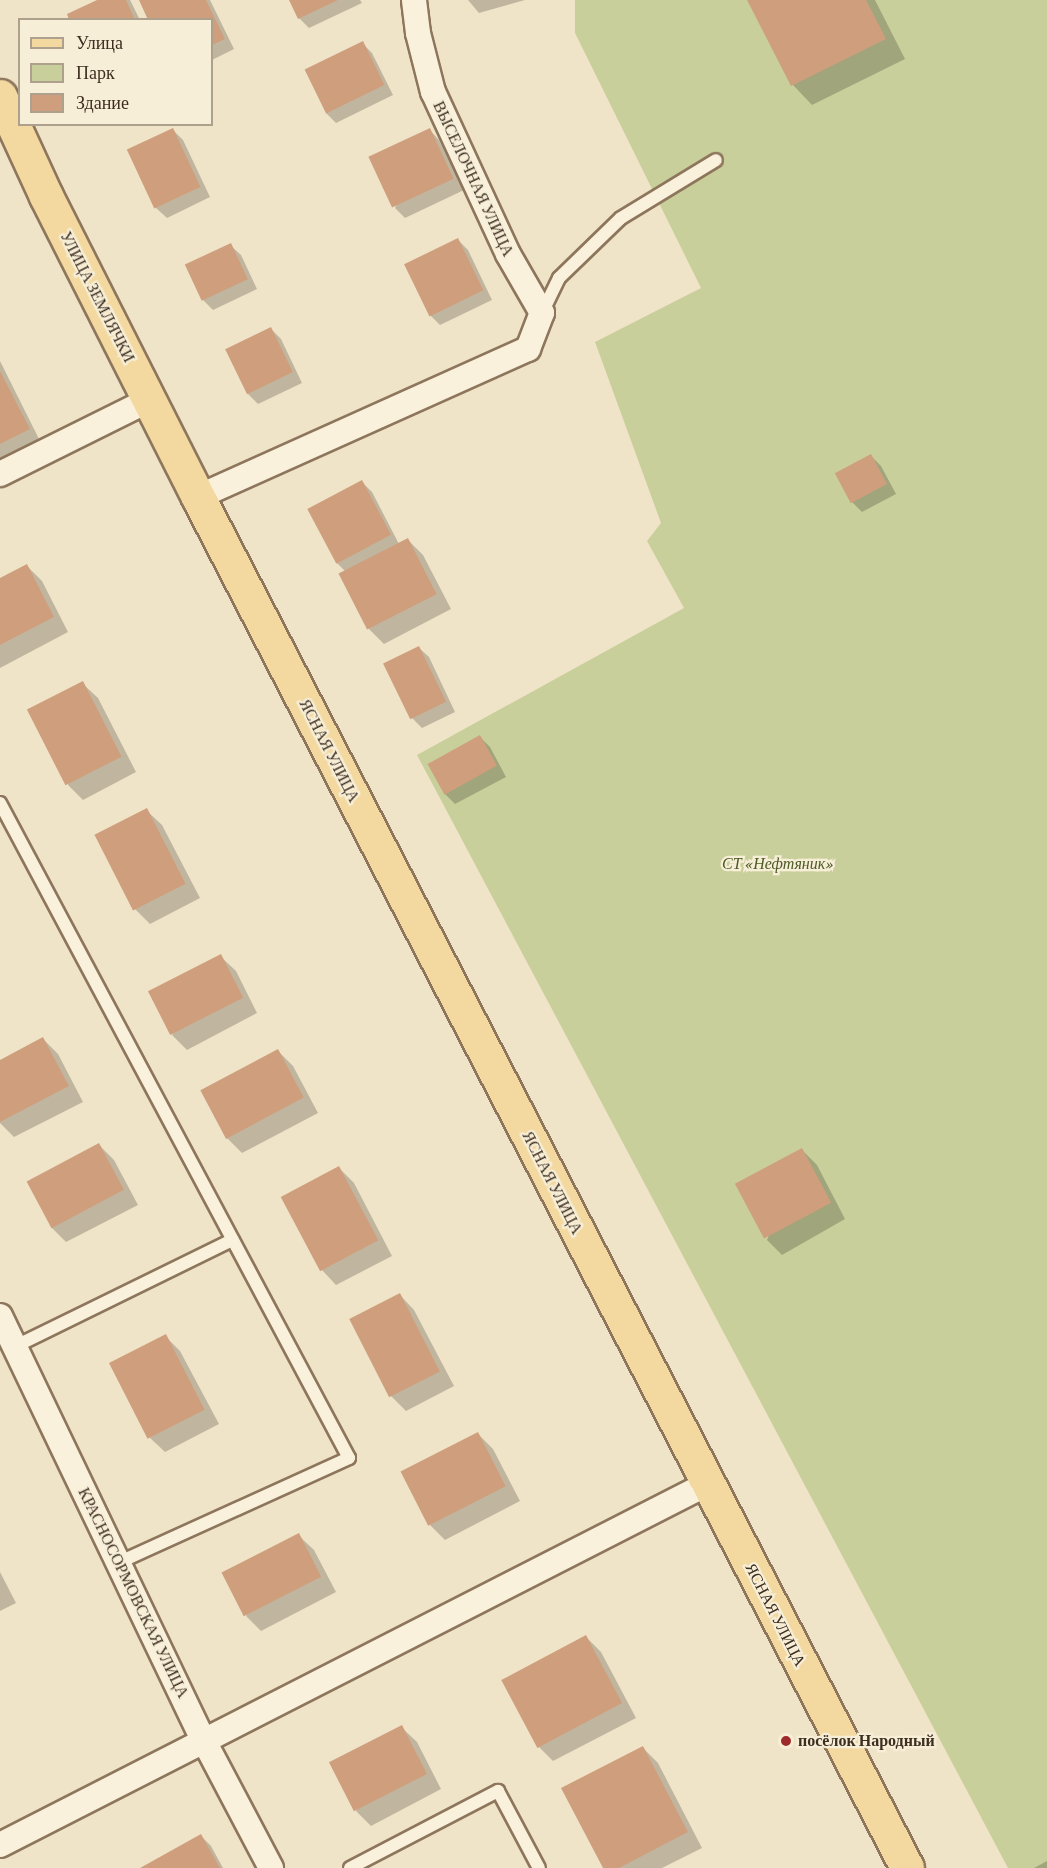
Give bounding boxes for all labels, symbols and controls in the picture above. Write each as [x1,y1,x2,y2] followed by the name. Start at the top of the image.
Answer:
[18,18,213,126] legend
[76,33,123,53] text: Улица
[76,63,115,83] text: Парк
[76,93,129,113] text: Здание
[429,98,517,260] street label: ВЫСЕЛОЧНАЯ УЛИЦА
[56,228,138,366] street label: УЛИЦА ЗЕМЛЯЧКИ
[295,696,363,806] street label: ЯСНАЯ УЛИЦА
[722,854,834,874] park label: СТ «Нефтяник»
[518,1128,586,1238] street label: ЯСНАЯ УЛИЦА
[74,1485,192,1701] street label: КРАСНОСОРМОВСКАЯ УЛИЦА
[741,1560,809,1670] street label: ЯСНАЯ УЛИЦА
[798,1731,935,1751] place label: посёлок Народный
[779,1734,793,1748] marker: посёлок Народный

